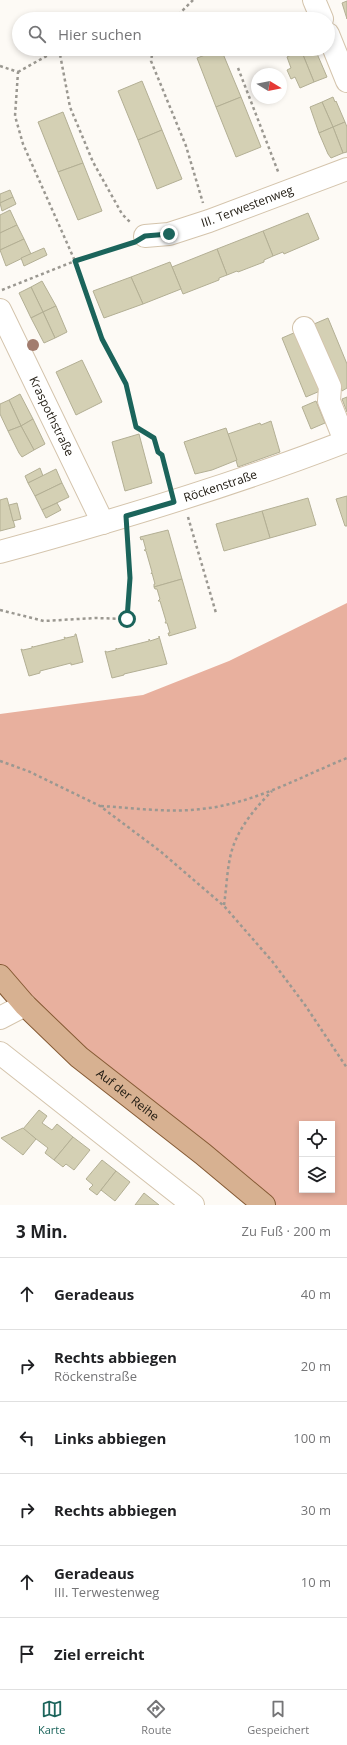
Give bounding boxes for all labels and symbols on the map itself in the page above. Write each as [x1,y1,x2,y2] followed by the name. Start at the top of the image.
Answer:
[251,68,287,104] north arrow
[199,181,296,231] street label: III. Terwestenweg
[160,225,178,243] route end
[25,373,78,459] street label: Kraspothstraße
[181,465,260,506] street label: Röckenstraße
[118,610,136,628] route start
[93,1065,163,1125] street label: Auf der Reihe

